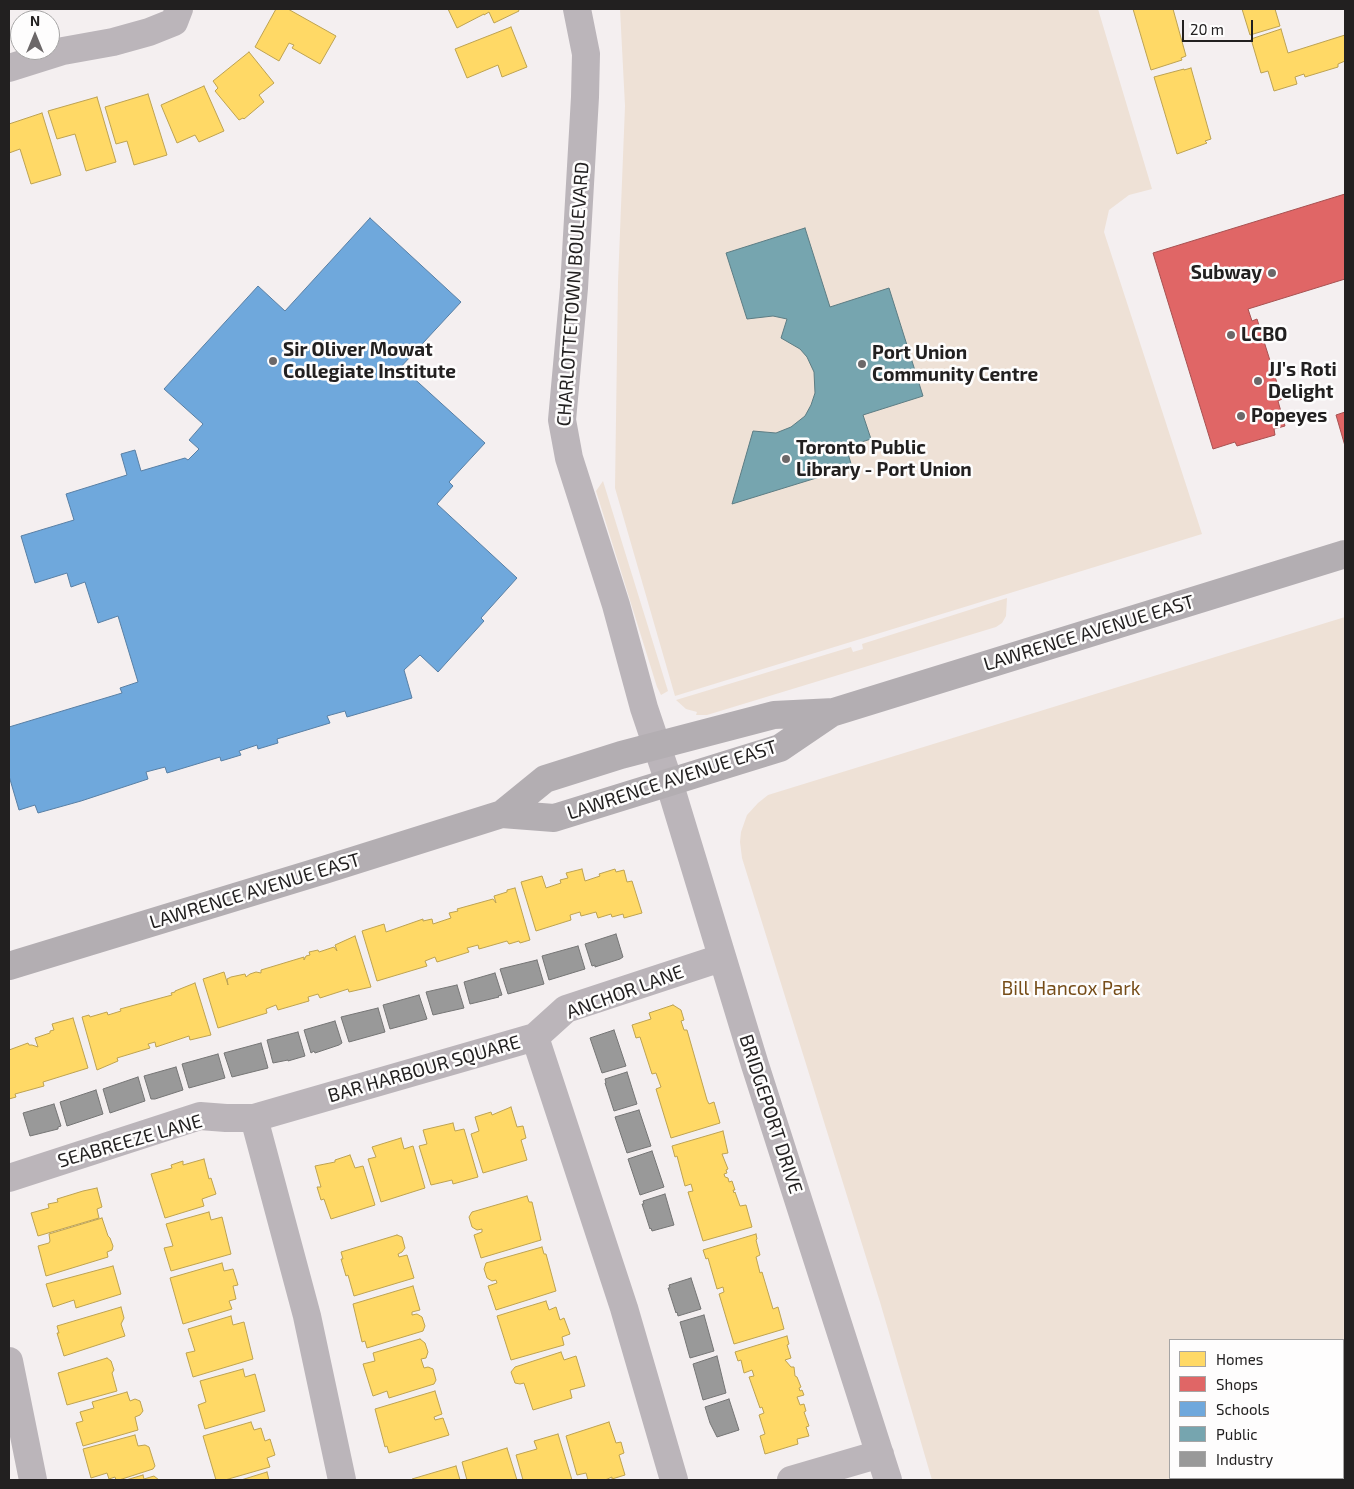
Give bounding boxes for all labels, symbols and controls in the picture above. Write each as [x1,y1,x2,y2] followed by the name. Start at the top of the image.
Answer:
[10,10,60,60] north arrow
[1184,10,1255,42] scale bar
[30,12,40,29] text: N
[1190,20,1224,38] text: 20 m
[552,161,594,427] street label: CHARLOTTETOWN BOULEVARD
[1191,262,1262,284] place label: Subway
[1266,267,1278,279] marker: Subway
[1241,324,1287,346] place label: LCBO
[1225,329,1237,341] marker: LCBO
[283,339,456,383] place label: Sir Oliver Mowat Collegiate Institute
[872,342,1038,386] place label: Port Union Community Centre
[267,355,279,367] marker: Sir Oliver Mowat Collegiate Institute
[856,358,868,370] marker: Port Union Community Centre
[1268,359,1337,403] place label: JJ's Roti Delight
[1252,375,1264,387] marker: JJ's Roti Delight
[1251,405,1327,427] place label: Popeyes
[1235,410,1247,422] marker: Popeyes
[796,437,972,481] place label: Toronto Public Library - Port Union
[780,453,792,465] marker: Toronto Public Library - Port Union
[981,590,1197,676] street label: LAWRENCE AVENUE EAST
[564,735,780,825] street label: LAWRENCE AVENUE EAST
[147,848,363,934] street label: LAWRENCE AVENUE EAST
[563,960,687,1024] street label: ANCHOR LANE
[1001,978,1141,1000] park label: Bill Hancox Park
[325,1031,523,1107] street label: BAR HARBOUR SQUARE
[735,1032,807,1196] street label: BRIDGEPORT DRIVE
[55,1109,205,1173] street label: SEABREEZE LANE
[1169,1339,1344,1479] legend
[1216,1350,1263,1368] text: Homes
[1216,1375,1258,1393] text: Shops
[1216,1400,1270,1418] text: Schools
[1216,1425,1257,1443] text: Public
[1216,1450,1273,1468] text: Industry

